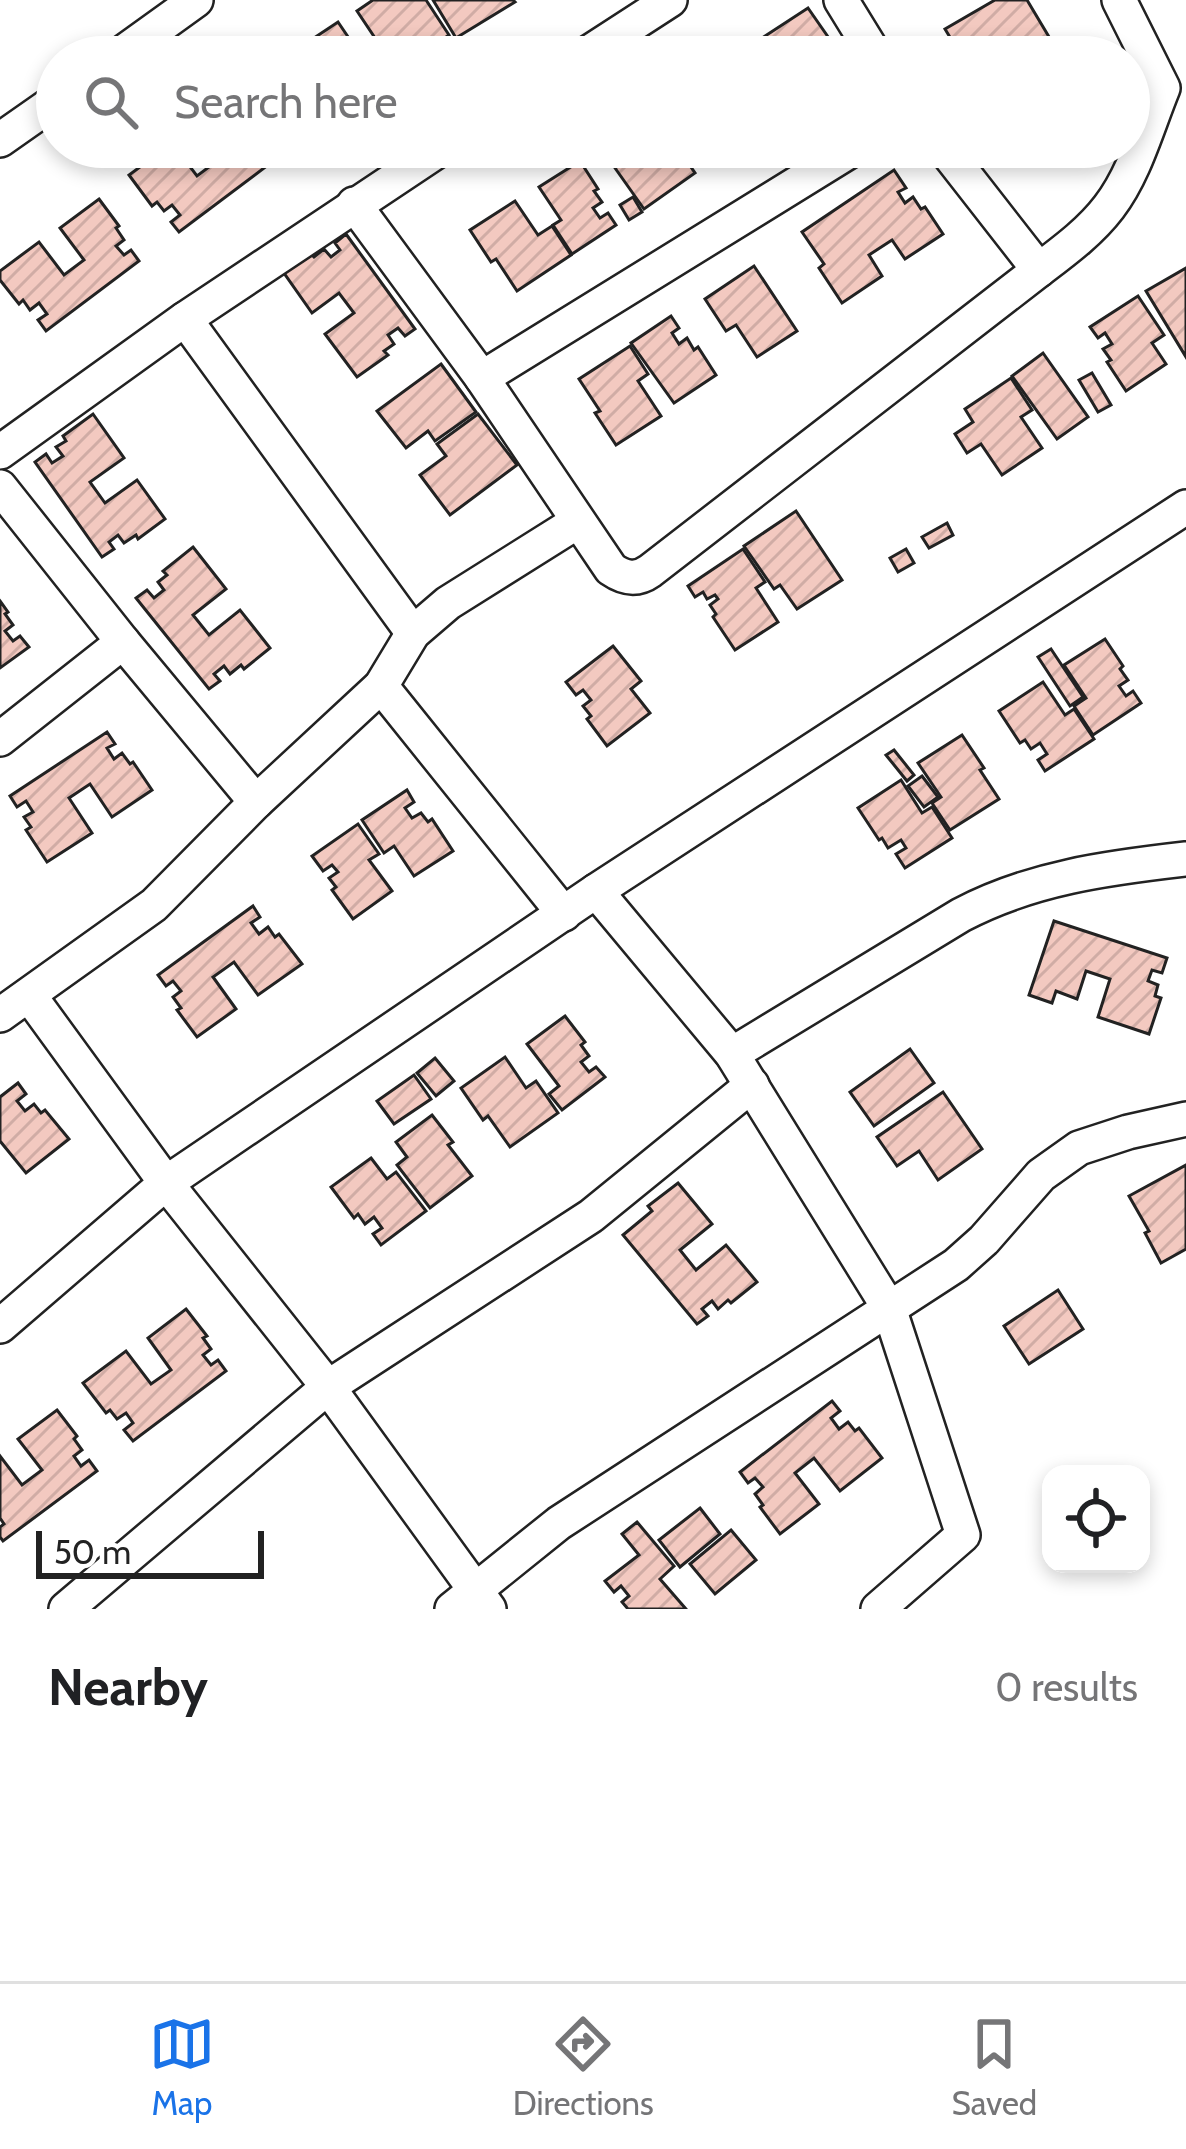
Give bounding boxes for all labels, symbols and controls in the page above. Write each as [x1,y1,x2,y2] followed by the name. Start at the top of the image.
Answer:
[36,36,1150,168] search box
[78,69,144,135] icon: search
[174,75,398,129] text: Search here
[1042,1465,1150,1573] map controls
[1042,1465,1150,1573] button: locate
[36,1525,264,1578] scale bar
[54,1532,131,1572] text: 50 m
[48,1656,208,1718] text: Nearby
[995,1663,1138,1711] text: 0 results
[149,2011,215,2123] tab: Map
[513,2011,654,2123] tab: Directions
[951,2011,1037,2123] tab: Saved

